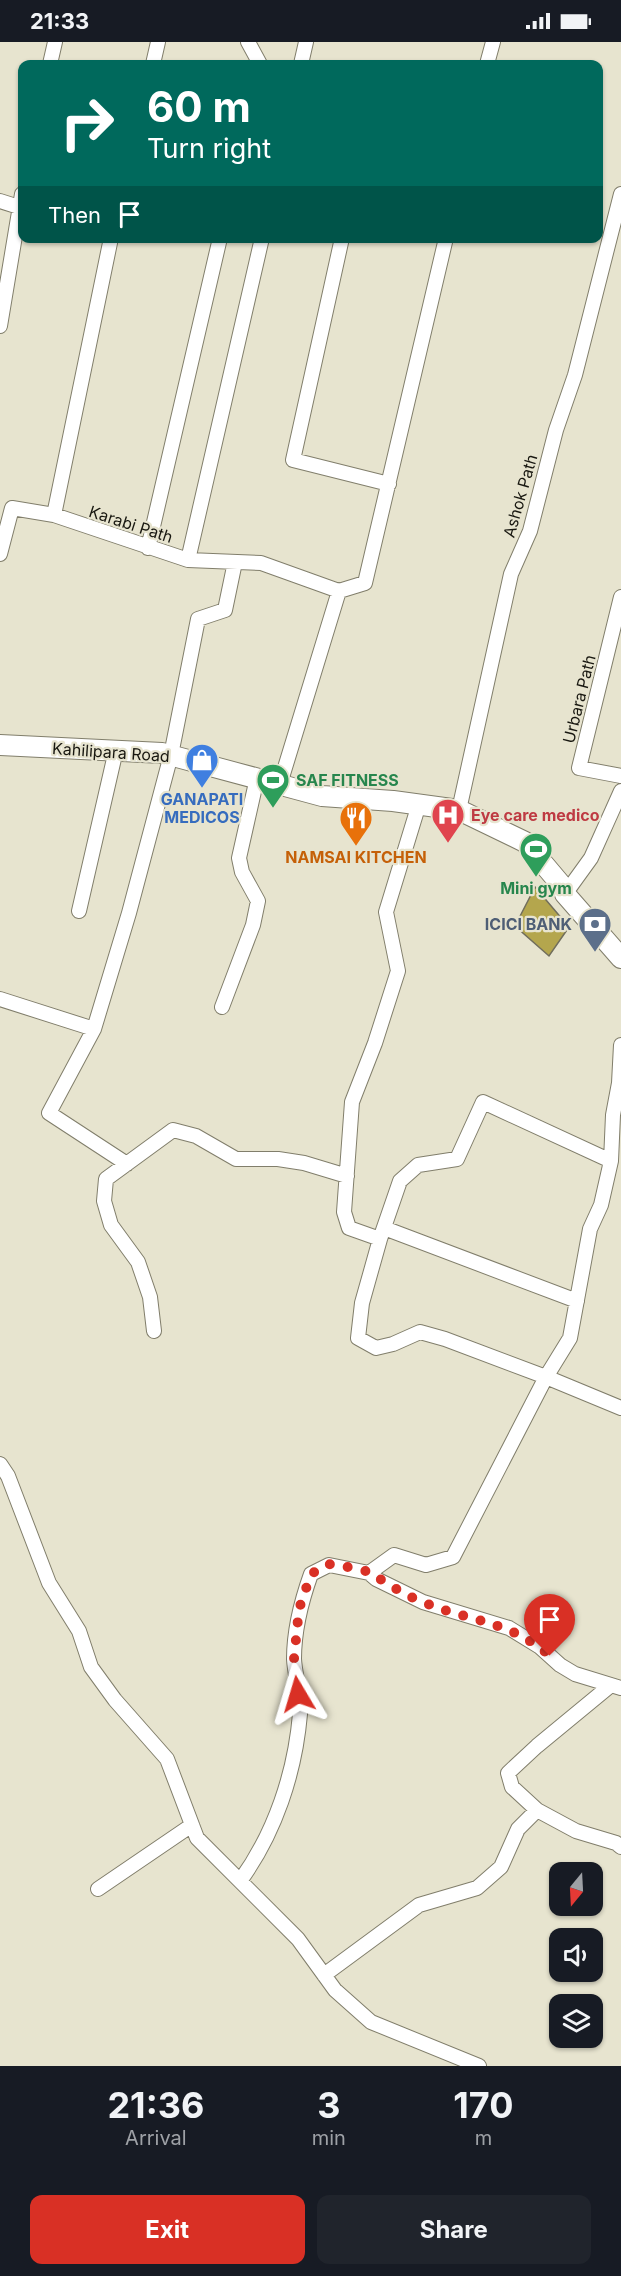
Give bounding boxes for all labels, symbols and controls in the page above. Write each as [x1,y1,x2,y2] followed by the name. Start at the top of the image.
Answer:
[30,8,89,34] text: 21:33
[147,81,251,132] text: 60 m
[48,84,126,162] icon: right
[147,132,271,165] text: Turn right
[113,198,146,231] icon: arrive
[48,202,101,228] text: Then
[499,452,541,540] street label: Ashok Path
[87,501,175,547] street label: Karabi Path
[558,653,600,745] street label: Urbara Path
[52,738,170,766] street label: Kahilipara Road
[184,742,220,789] shop icon: GANAPATI MEDICOS
[255,762,291,809] sports icon: SAF FITNESS
[296,770,399,790] place label: SAF FITNESS
[161,789,243,827] place label: GANAPATI MEDICOS
[430,797,466,844] hospital icon: Eye care medico
[338,800,374,847] restaurant icon: NAMSAI KITCHEN
[471,805,600,825] place label: Eye care medico
[518,831,554,878] sports icon: Mini gym
[285,847,427,867] place label: NAMSAI KITCHEN
[500,878,572,898] place label: Mini gym
[577,906,613,953] bank icon: ICICI BANK
[485,914,572,934] place label: ICICI BANK
[524,1594,575,1656] pin
[533,1603,566,1636] icon: arrive
[266,1662,330,1726] position arrow
[549,1862,603,1916] north arrow
[549,1862,603,2048] map controls
[549,1928,603,1982] button: sound
[549,1994,603,2048] button: layers
[107,2083,204,2127] text: 21:36
[317,2083,340,2127] text: 3
[453,2083,514,2127] text: 170
[125,2126,187,2150] text: Arrival
[312,2126,346,2150] text: min
[475,2126,492,2150] text: m
[30,2195,305,2264] button: Exit
[317,2195,591,2264] button: Share

